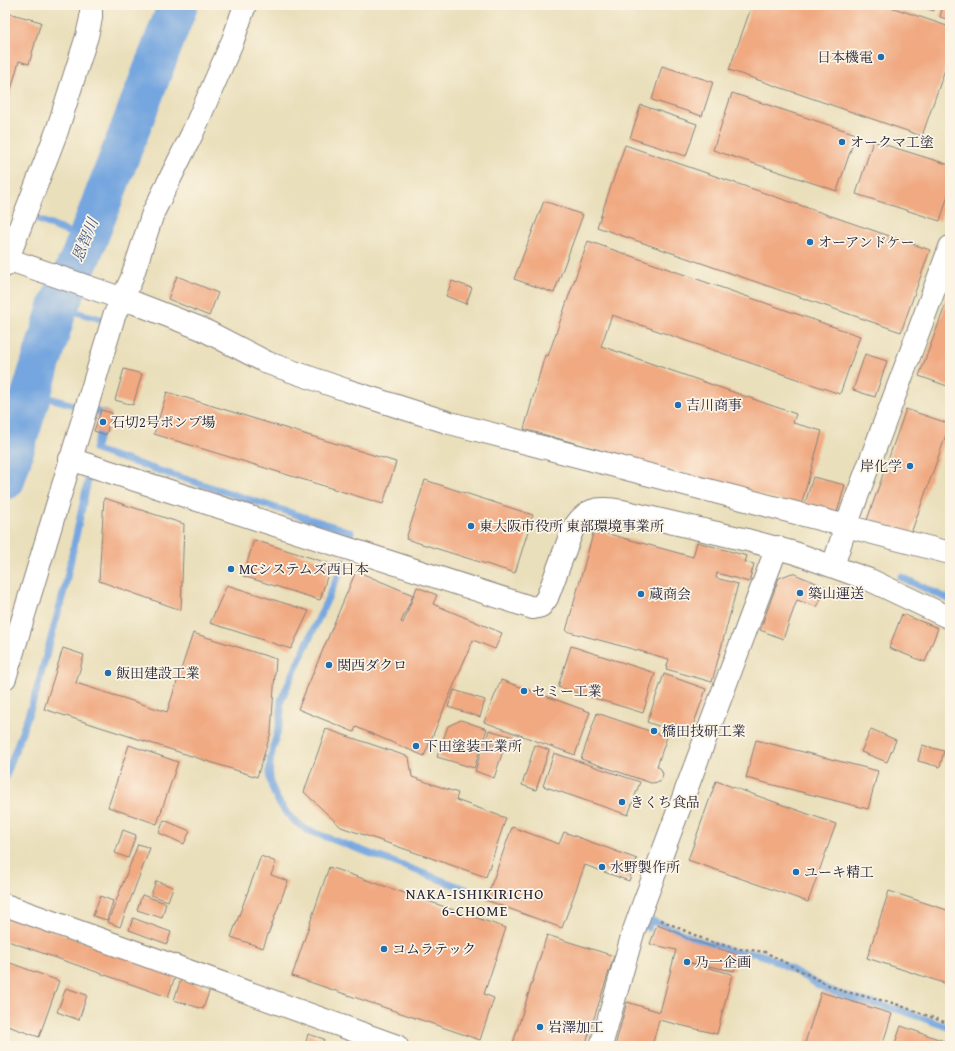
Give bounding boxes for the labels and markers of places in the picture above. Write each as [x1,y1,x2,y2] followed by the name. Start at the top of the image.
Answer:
[817,47,873,67] place label: 日本機電
[876,52,886,62] marker: 日本機電
[850,132,934,152] place label: オークマ工塗
[837,137,847,147] marker: オークマ工塗
[818,232,914,252] place label: オーアンドケー
[805,237,815,247] marker: オーアンドケー
[686,395,742,415] place label: 吉川商事
[673,400,683,410] marker: 吉川商事
[111,412,216,432] place label: 石切2号ポンプ場
[98,417,108,427] marker: 石切2号ポンプ場
[860,456,902,476] place label: 岸化学
[905,461,915,471] marker: 岸化学
[479,516,664,536] place label: 東大阪市役所 東部環境事業所
[466,521,476,531] marker: 東大阪市役所 東部環境事業所
[239,559,369,579] place label: MCシステムズ西日本
[226,564,236,574] marker: MCシステムズ西日本
[808,583,864,603] place label: 築山運送
[649,584,691,604] place label: 蔵商会
[795,588,805,598] marker: 築山運送
[636,589,646,599] marker: 蔵商会
[337,655,407,675] place label: 関西ダクロ
[324,660,334,670] marker: 関西ダクロ
[116,663,200,683] place label: 飯田建設工業
[103,668,113,678] marker: 飯田建設工業
[532,681,602,701] place label: セミー工業
[519,686,529,696] marker: セミー工業
[662,721,746,741] place label: 橋田技研工業
[649,726,659,736] marker: 橋田技研工業
[424,736,522,756] place label: 下田塗装工業所
[411,741,421,751] marker: 下田塗装工業所
[630,792,700,812] place label: きくち食品
[617,797,627,807] marker: きくち食品
[610,857,680,877] place label: 水野製作所
[597,862,607,872] marker: 水野製作所
[804,862,874,882] place label: ユーキ精工
[791,867,801,877] marker: ユーキ精工
[392,939,476,959] place label: コムラテック
[379,944,389,954] marker: コムラテック
[695,952,751,972] place label: 乃一企画
[682,957,692,967] marker: 乃一企画
[548,1017,604,1037] place label: 岩澤加工
[535,1022,545,1032] marker: 岩澤加工

